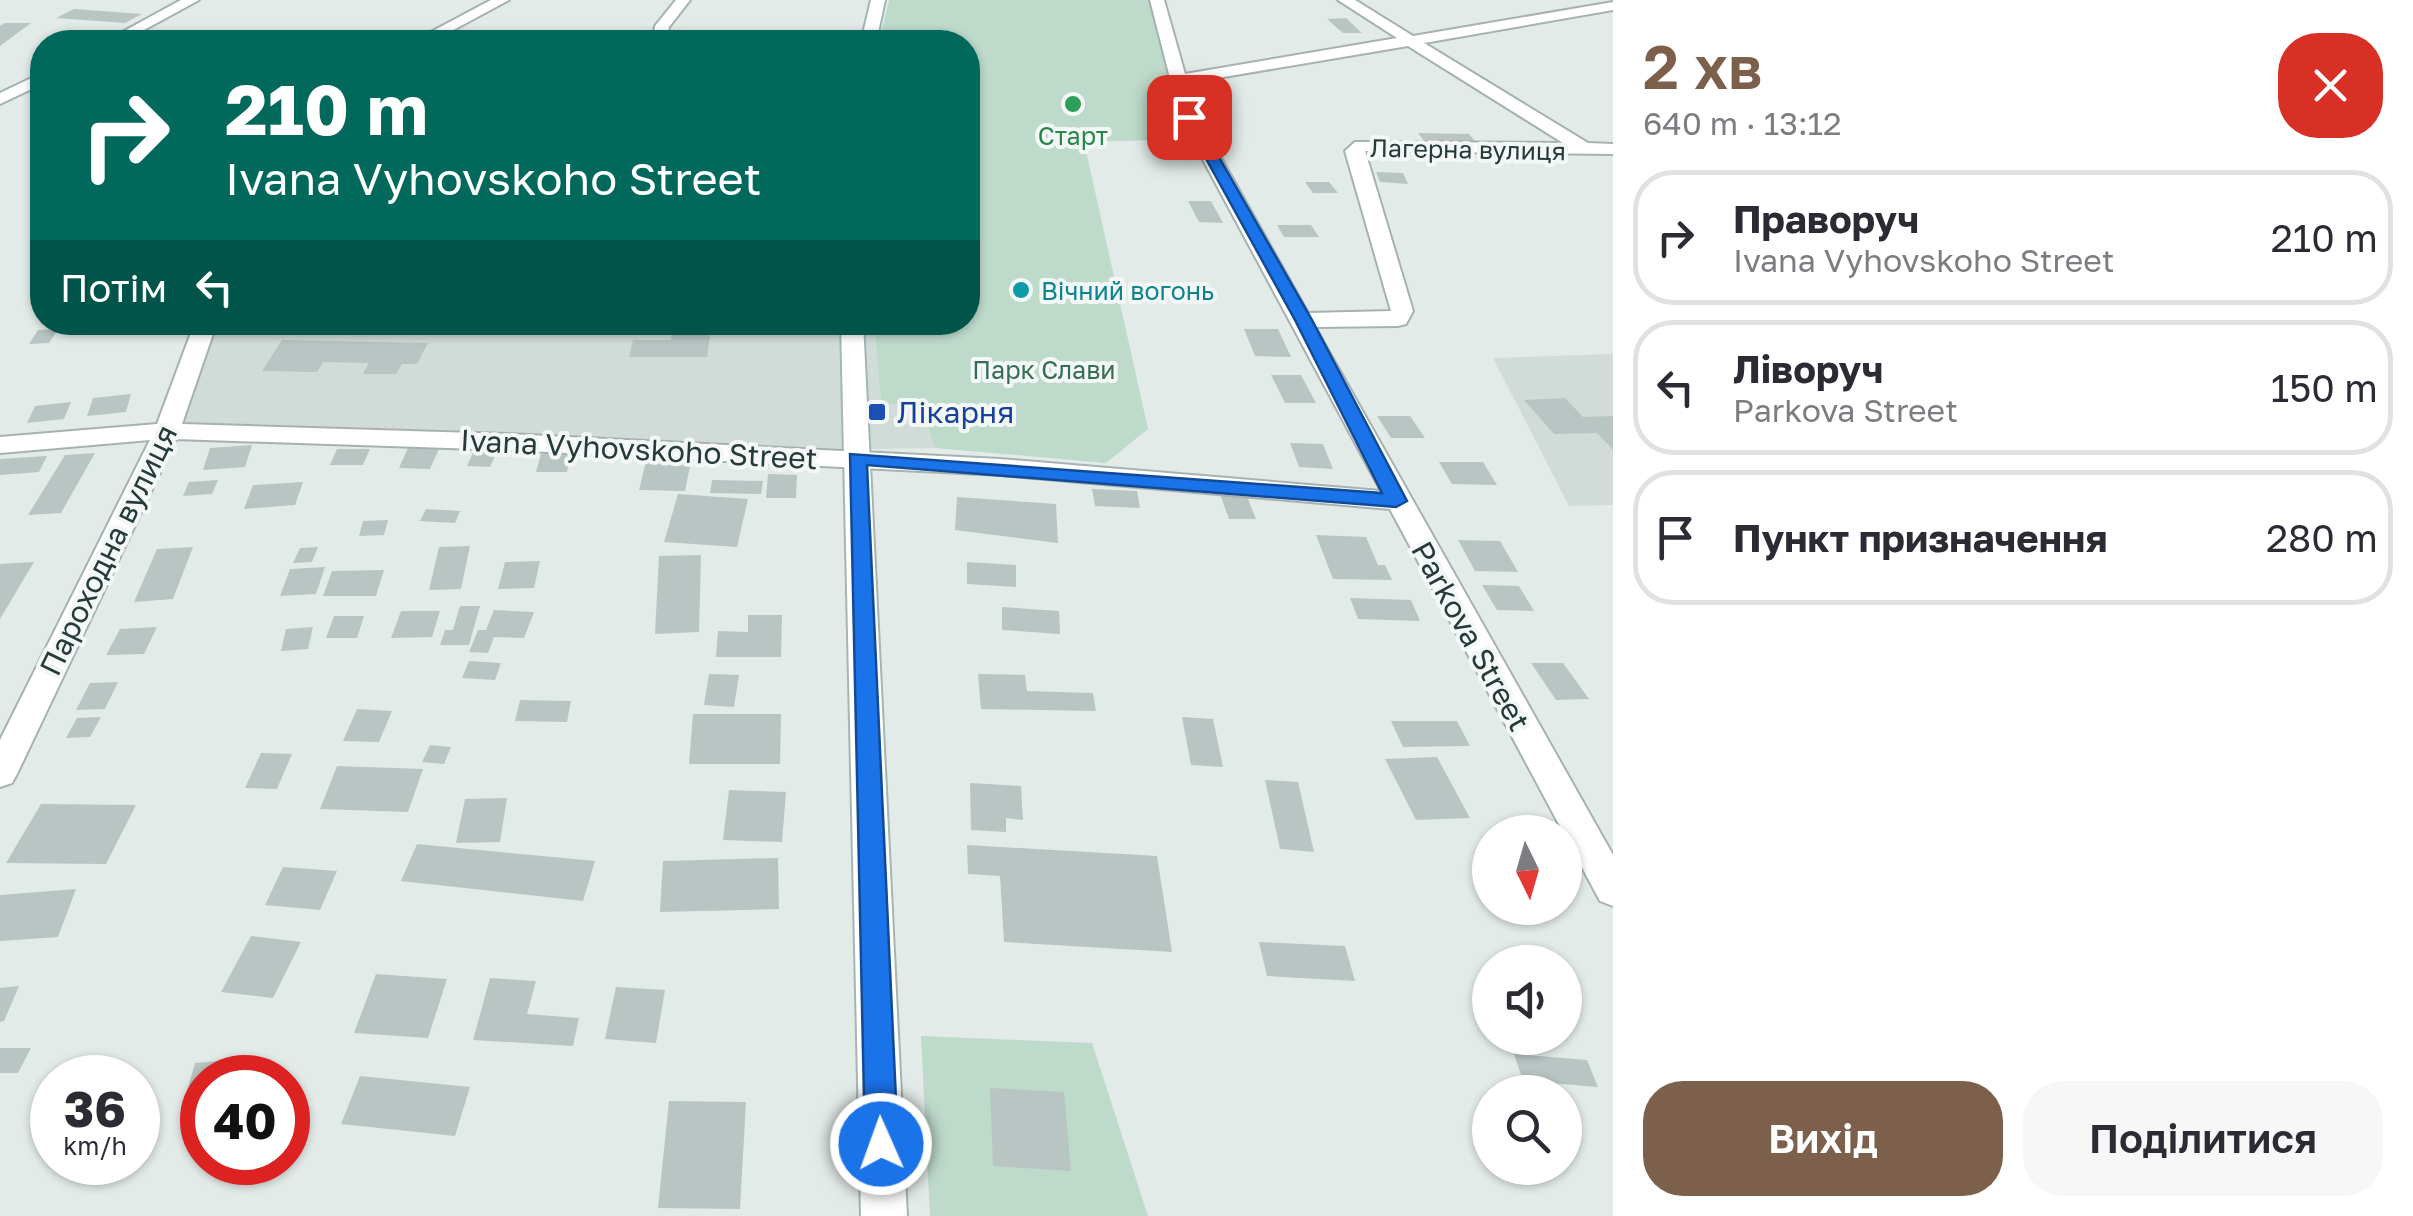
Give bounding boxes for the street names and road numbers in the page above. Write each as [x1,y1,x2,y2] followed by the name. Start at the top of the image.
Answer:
[1370,132,1566,166] street label: Лагерна вулиця
[32,419,184,681] street label: Пароходна вулиця
[459,422,819,476] street label: Ivana Vyhovskoho Street
[1404,535,1538,737] street label: Parkova Street

